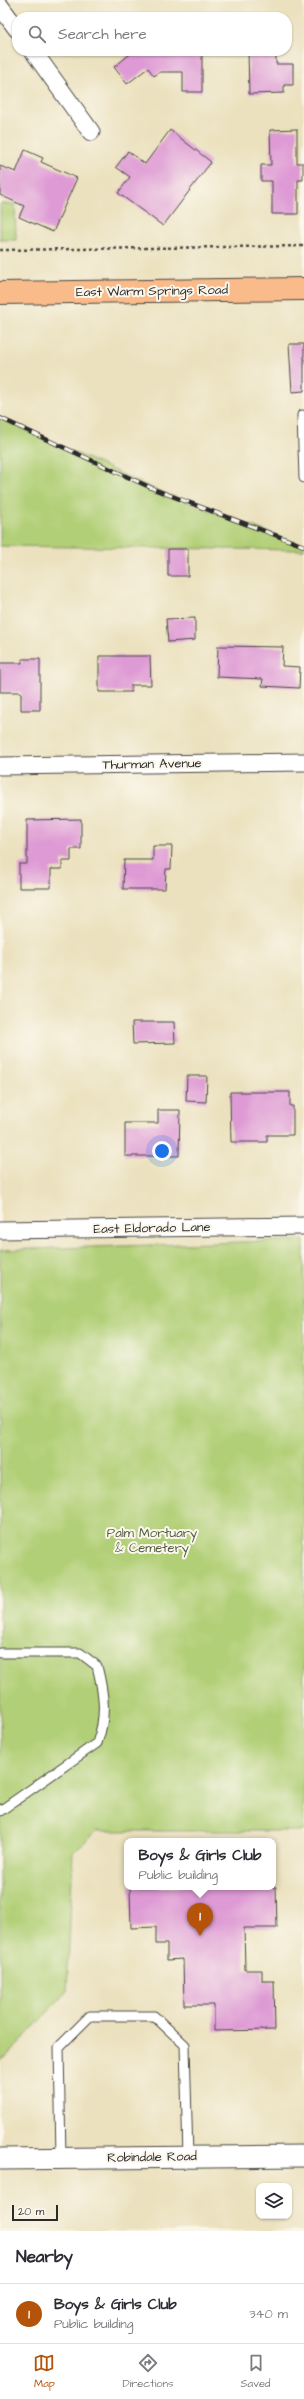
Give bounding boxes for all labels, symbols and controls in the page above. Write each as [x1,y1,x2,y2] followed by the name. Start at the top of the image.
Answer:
[12,12,292,56] search box
[26,23,48,45] icon: search
[58,24,147,45] text: Search here
[76,281,229,302] street label: East Warm Springs Road
[102,754,202,774] street label: Thurman Avenue
[152,1141,172,1161] your location
[93,1218,211,1238] street label: East Eldorado Lane
[107,1524,197,1558] park label: Palm Mortuary & Cemetery
[124,1838,276,1890] popup
[139,1845,261,1866] text: Boys & Girls Club
[139,1866,218,1884] text: Public building
[187,1903,213,1936] pin: 1
[107,2147,197,2167] street label: Robindale Road
[256,2183,292,2219] map controls
[256,2183,292,2219] button: layers
[12,2203,58,2222] scale bar
[18,2204,44,2219] text: 20 m
[16,2245,73,2269] text: Nearby
[54,2294,177,2315] text: Boys & Girls Club
[28,2305,30,2323] text: 1
[249,2305,288,2323] text: 340 m
[54,2315,133,2333] text: Public building
[33,2352,55,2391] tab: Map
[122,2352,174,2391] tab: Directions
[241,2352,271,2391] tab: Saved

